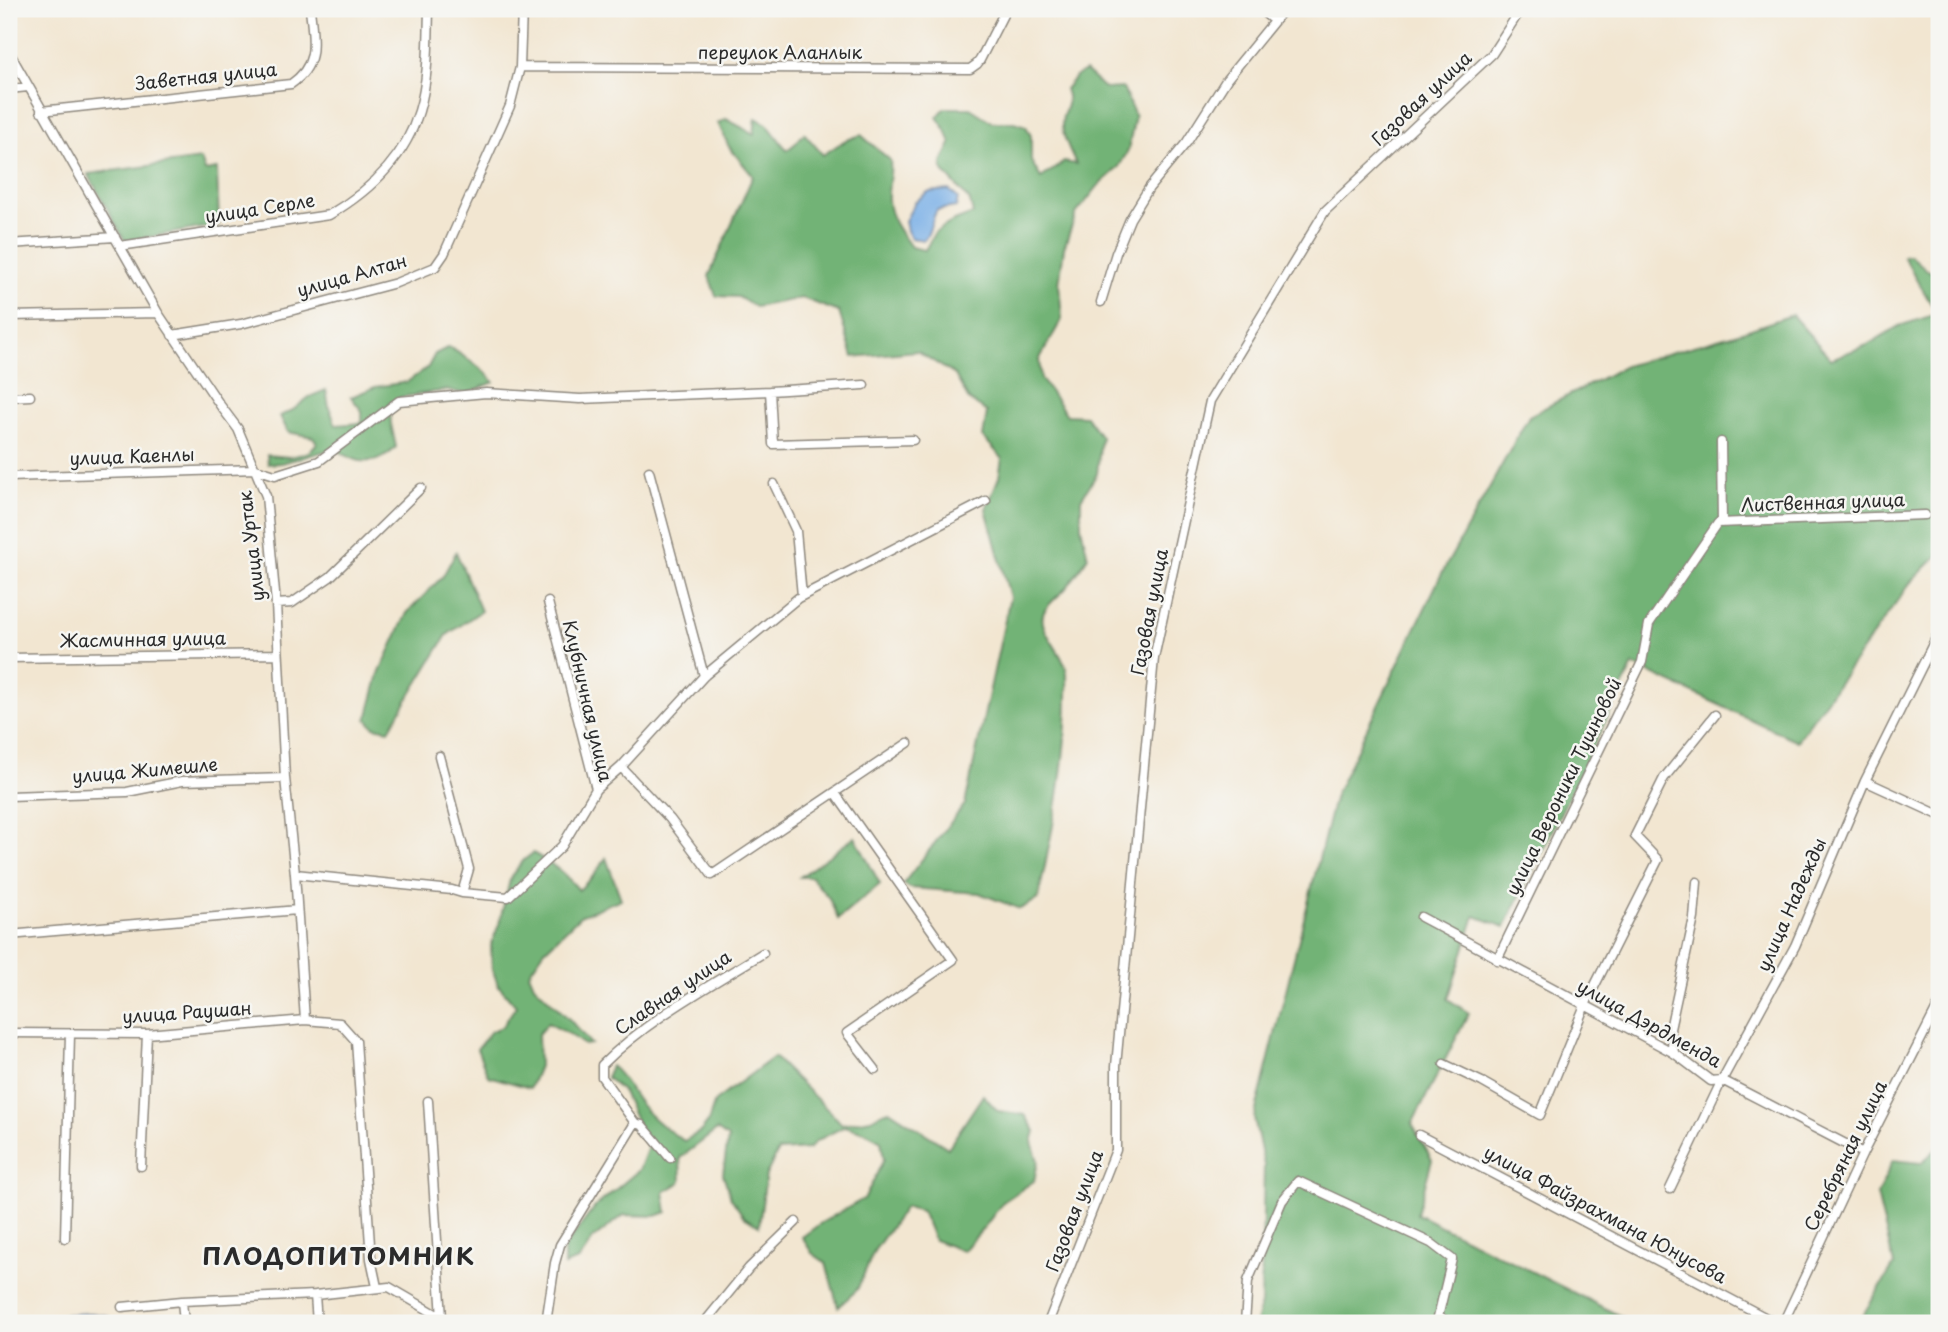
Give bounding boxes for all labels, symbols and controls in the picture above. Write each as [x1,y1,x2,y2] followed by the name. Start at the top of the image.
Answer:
[698,38,862,65] street label: переулок Аланлык
[1365,44,1478,152] street label: Газовая улица
[134,55,279,96] street label: Заветная улица
[203,185,317,230] street label: улица Серле
[294,246,410,303] street label: улица Алтан
[69,440,195,471] street label: улица Каенлы
[1740,485,1906,518] street label: Лиственная улица
[230,489,271,603] street label: улица Уртак
[1123,545,1174,677] street label: Газовая улица
[557,617,620,785] street label: Клубничная улица
[59,624,227,653] street label: Жасминная улица
[1498,673,1627,900] street label: улица Вероники Тушновой
[71,750,219,789] street label: улица Жимешле
[1749,833,1832,975] street label: улица Надежды
[608,942,736,1041] street label: Славная улица
[1573,972,1728,1074] street label: улица Дэрдменда
[121,994,252,1029] street label: улица Раушан
[1796,1075,1893,1235] street label: Серебряная улица
[1479,1138,1733,1290] street label: улица Файзрахмана Юнусова
[1038,1145,1109,1275] street label: Газовая улица
[202,1237,476,1273] district label: ПЛОДОПИТОМНИК

